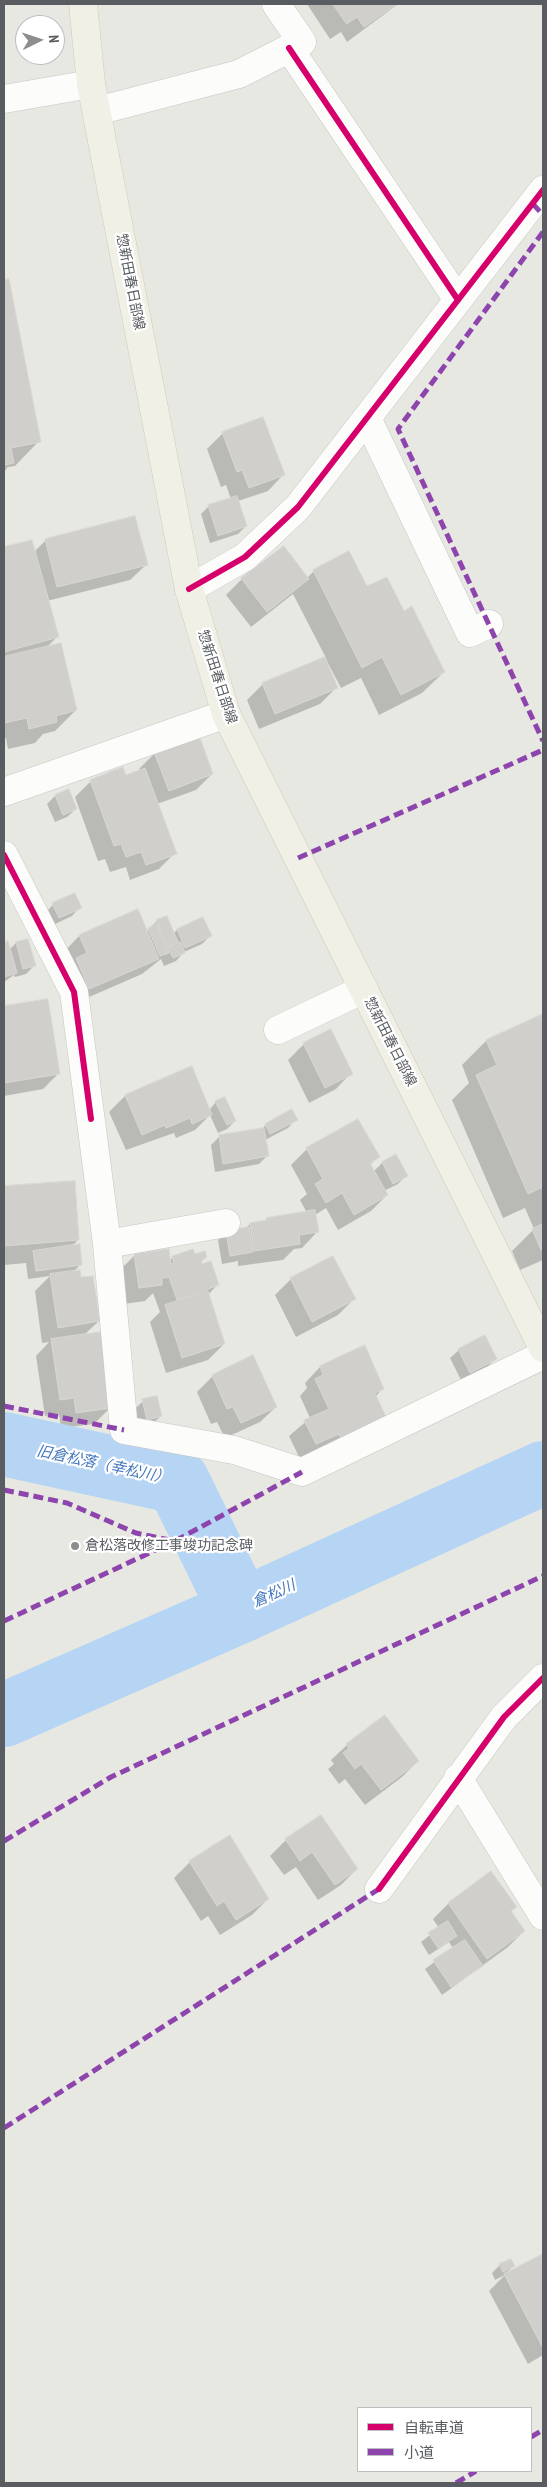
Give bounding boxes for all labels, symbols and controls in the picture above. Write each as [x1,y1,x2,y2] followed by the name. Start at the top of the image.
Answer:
[15,15,65,65] north arrow
[45,35,63,43] text: N
[112,232,148,332] street label: 惣新田春日部線
[194,628,240,726] street label: 惣新田春日部線
[360,995,420,1089] street label: 惣新田春日部線
[35,1442,171,1488] water label: 旧倉松落（幸松川）
[85,1538,253,1554] place label: 倉松落改修工事竣功記念碑
[69,1540,81,1552] marker: 倉松落改修工事竣功記念碑
[250,1577,298,1611] water label: 倉松川
[357,2407,532,2472] legend
[404,2418,464,2437] text: 自転車道
[404,2443,434,2462] text: 小道

